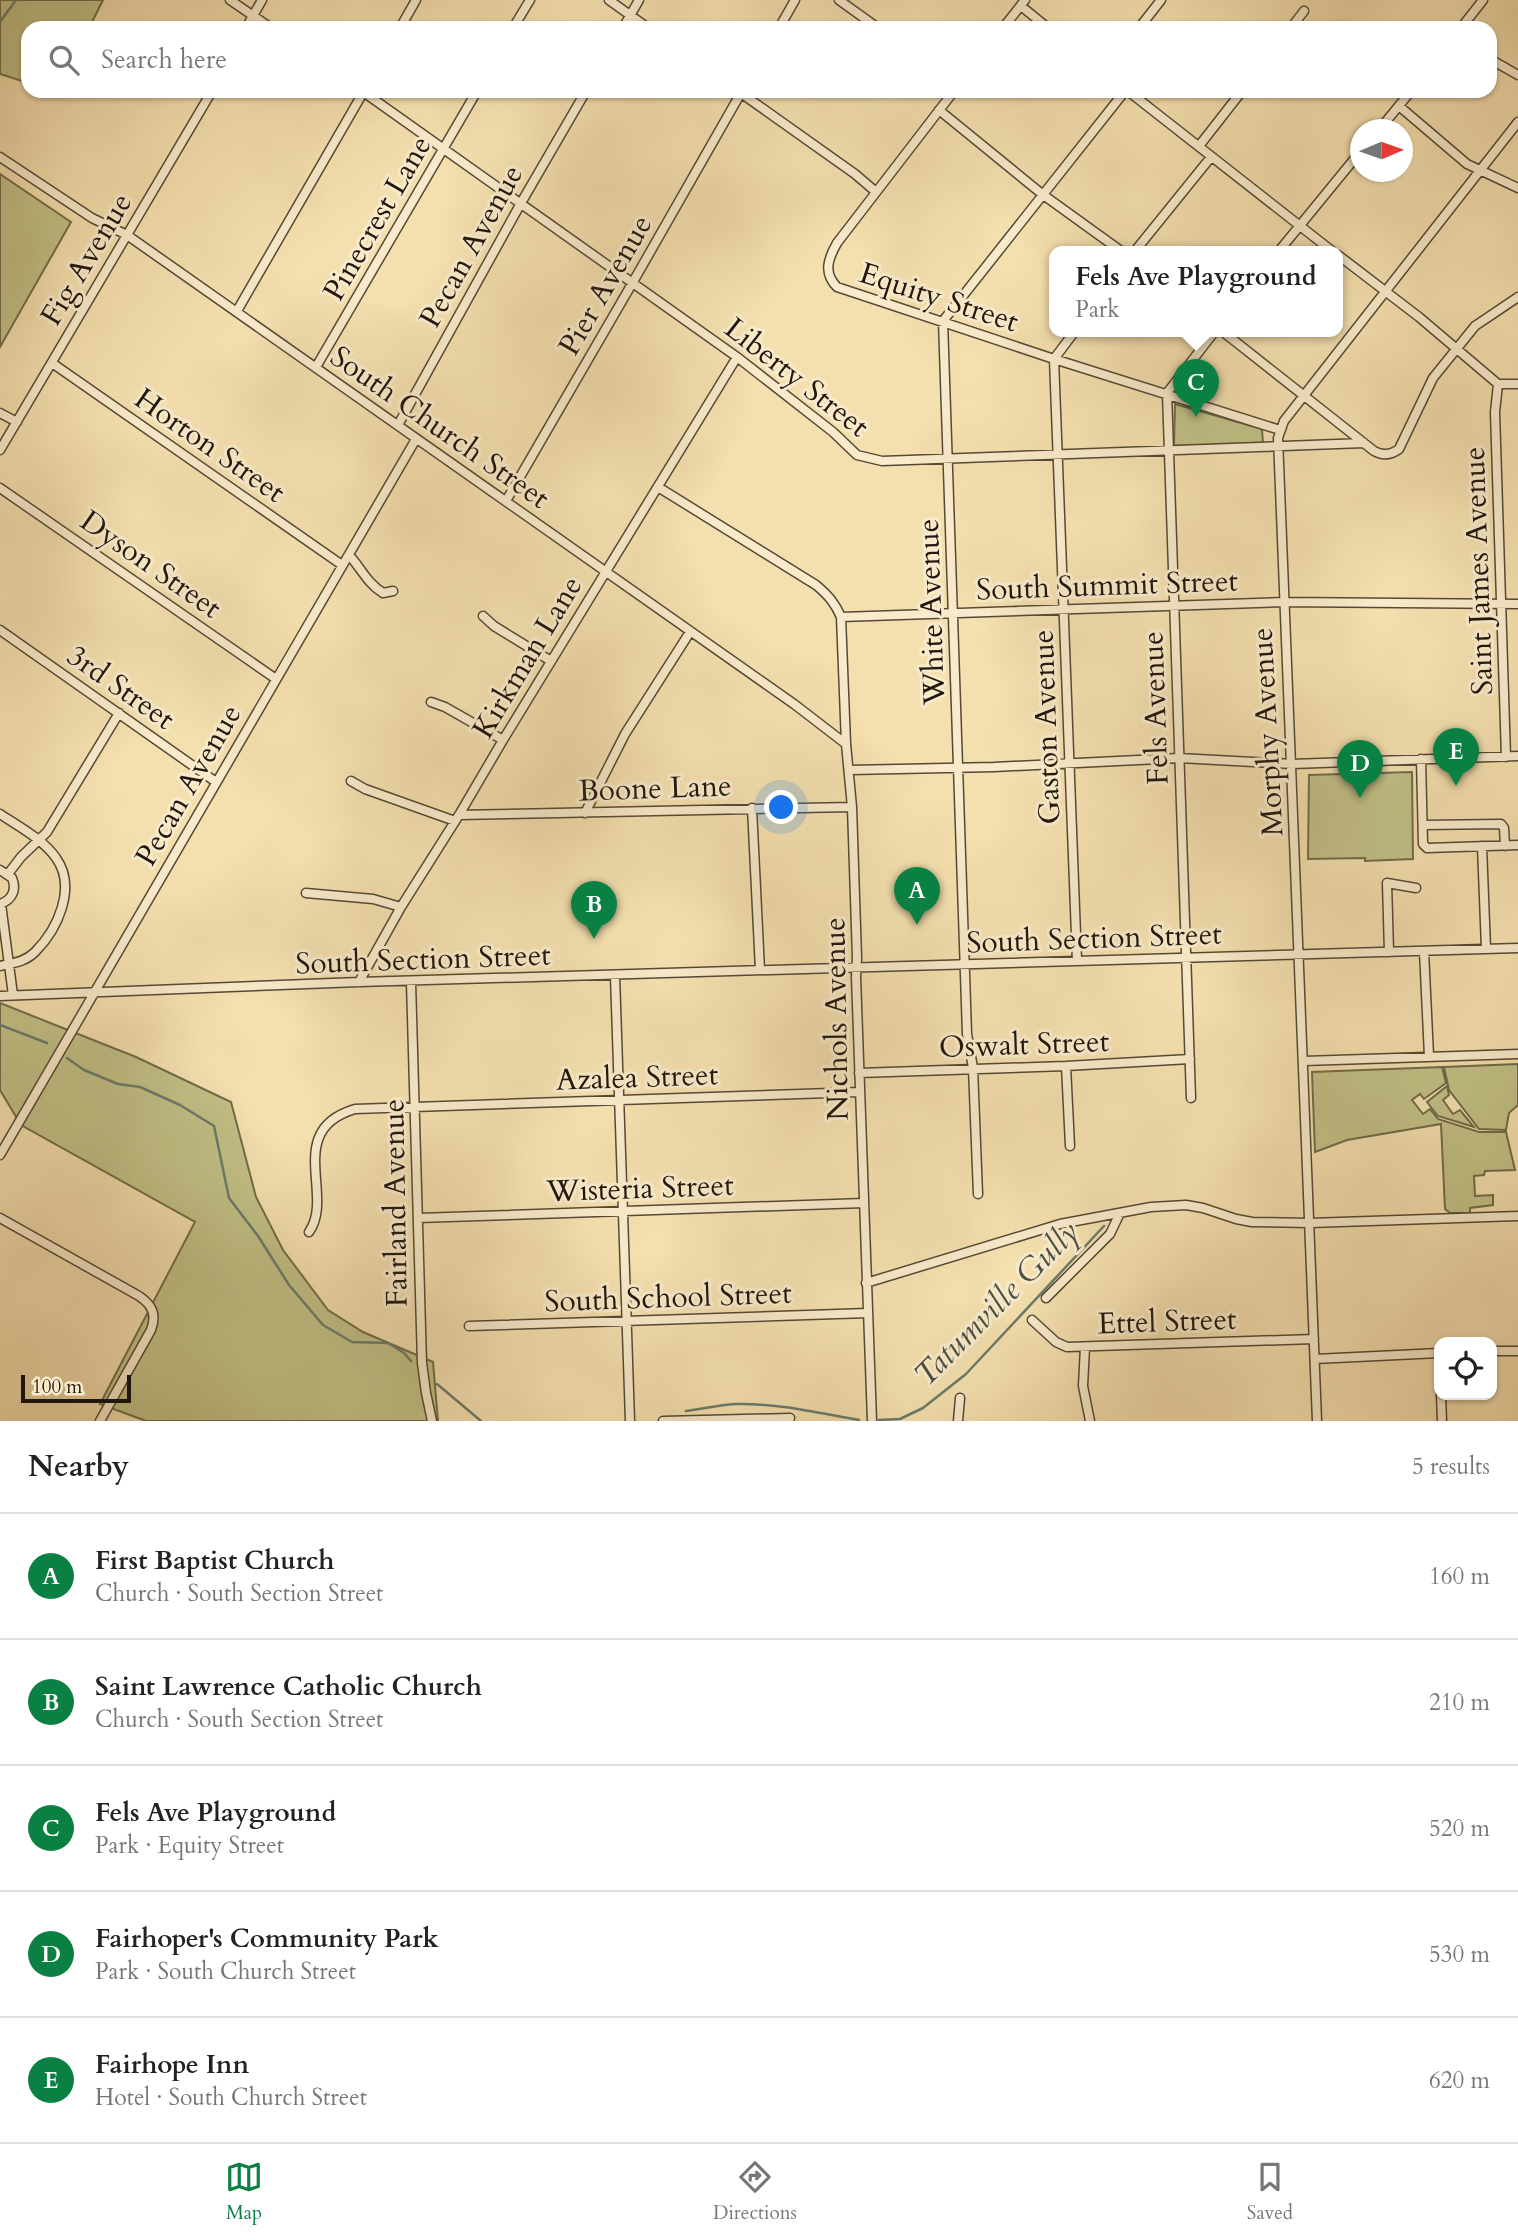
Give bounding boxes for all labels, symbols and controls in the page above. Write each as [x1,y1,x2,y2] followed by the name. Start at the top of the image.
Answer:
[21,21,1497,98] search box
[45,41,83,79] icon: search
[101,42,227,77] text: Search here
[1350,119,1413,182] north arrow
[314,128,441,308] street label: Pinecrest Lane
[410,157,533,335] street label: Pecan Avenue
[31,185,142,333] street label: Fig Avenue
[549,207,662,363] street label: Pier Avenue
[1049,246,1343,337] popup
[854,252,1024,343] street label: Equity Street
[1075,259,1317,294] text: Fels Ave Playground
[1075,294,1120,325] text: Park
[716,308,878,447] street label: Liberty Street
[322,336,558,519] street label: South Church Street
[1173,359,1219,417] pin: C
[126,378,294,513] street label: Horton Street
[1454,446,1503,696] street label: Saint James Avenue
[72,501,230,628] street label: Dyson Street
[908,518,955,707] street label: White Avenue
[975,560,1239,611] street label: South Summit Street
[463,568,592,746] street label: Kirkman Lane
[1242,627,1293,837] street label: Morphy Avenue
[1023,629,1070,825] street label: Gaston Avenue
[1132,630,1179,786] street label: Fels Avenue
[59,635,183,740] street label: 3rd Street
[126,697,251,874] street label: Pecan Avenue
[1433,728,1479,786] pin: E
[1337,740,1383,798] pin: D
[578,765,732,812] street label: Boone Lane
[764,790,798,824] your location
[894,867,940,925] pin: A
[571,881,617,939] pin: B
[966,914,1223,963] street label: South Section Street
[814,917,859,1121] street label: Nichols Avenue
[295,935,552,984] street label: South Section Street
[938,1021,1110,1068] street label: Oswalt Street
[555,1054,719,1101] street label: Azalea Street
[373,1098,418,1308] street label: Fairland Avenue
[545,1165,735,1212] street label: Wisteria Street
[904,1211,1089,1396] water label: Tatumville Gully
[544,1273,793,1322] street label: South School Street
[1097,1299,1238,1344] street label: Ettel Street
[1434,1337,1497,1400] map controls
[1434,1337,1497,1400] button: locate
[21,1372,131,1404] scale bar
[32,1374,82,1400] text: 100 m
[28,1446,129,1487] text: Nearby
[1412,1451,1490,1482] text: 5 results
[95,1543,334,1578] text: First Baptist Church
[42,1561,60,1592] text: A
[1429,1561,1490,1592] text: 160 m
[95,1578,383,1609] text: Church · South Section Street
[95,1669,482,1704] text: Saint Lawrence Catholic Church
[43,1687,59,1718] text: B
[1429,1687,1490,1718] text: 210 m
[95,1704,383,1735] text: Church · South Section Street
[95,1795,336,1830] text: Fels Ave Playground
[42,1813,60,1844] text: C
[1429,1813,1490,1844] text: 520 m
[95,1830,284,1861] text: Park · Equity Street
[95,1921,439,1956] text: Fairhoper's Community Park
[41,1939,61,1970] text: D
[1429,1939,1490,1970] text: 530 m
[95,1956,356,1987] text: Park · South Church Street
[95,2047,249,2082] text: Fairhope Inn
[44,2065,58,2096] text: E
[1429,2065,1490,2096] text: 620 m
[95,2082,367,2113] text: Hotel · South Church Street
[225,2158,263,2226] tab: Map
[713,2158,797,2226] tab: Directions
[1247,2158,1293,2226] tab: Saved

